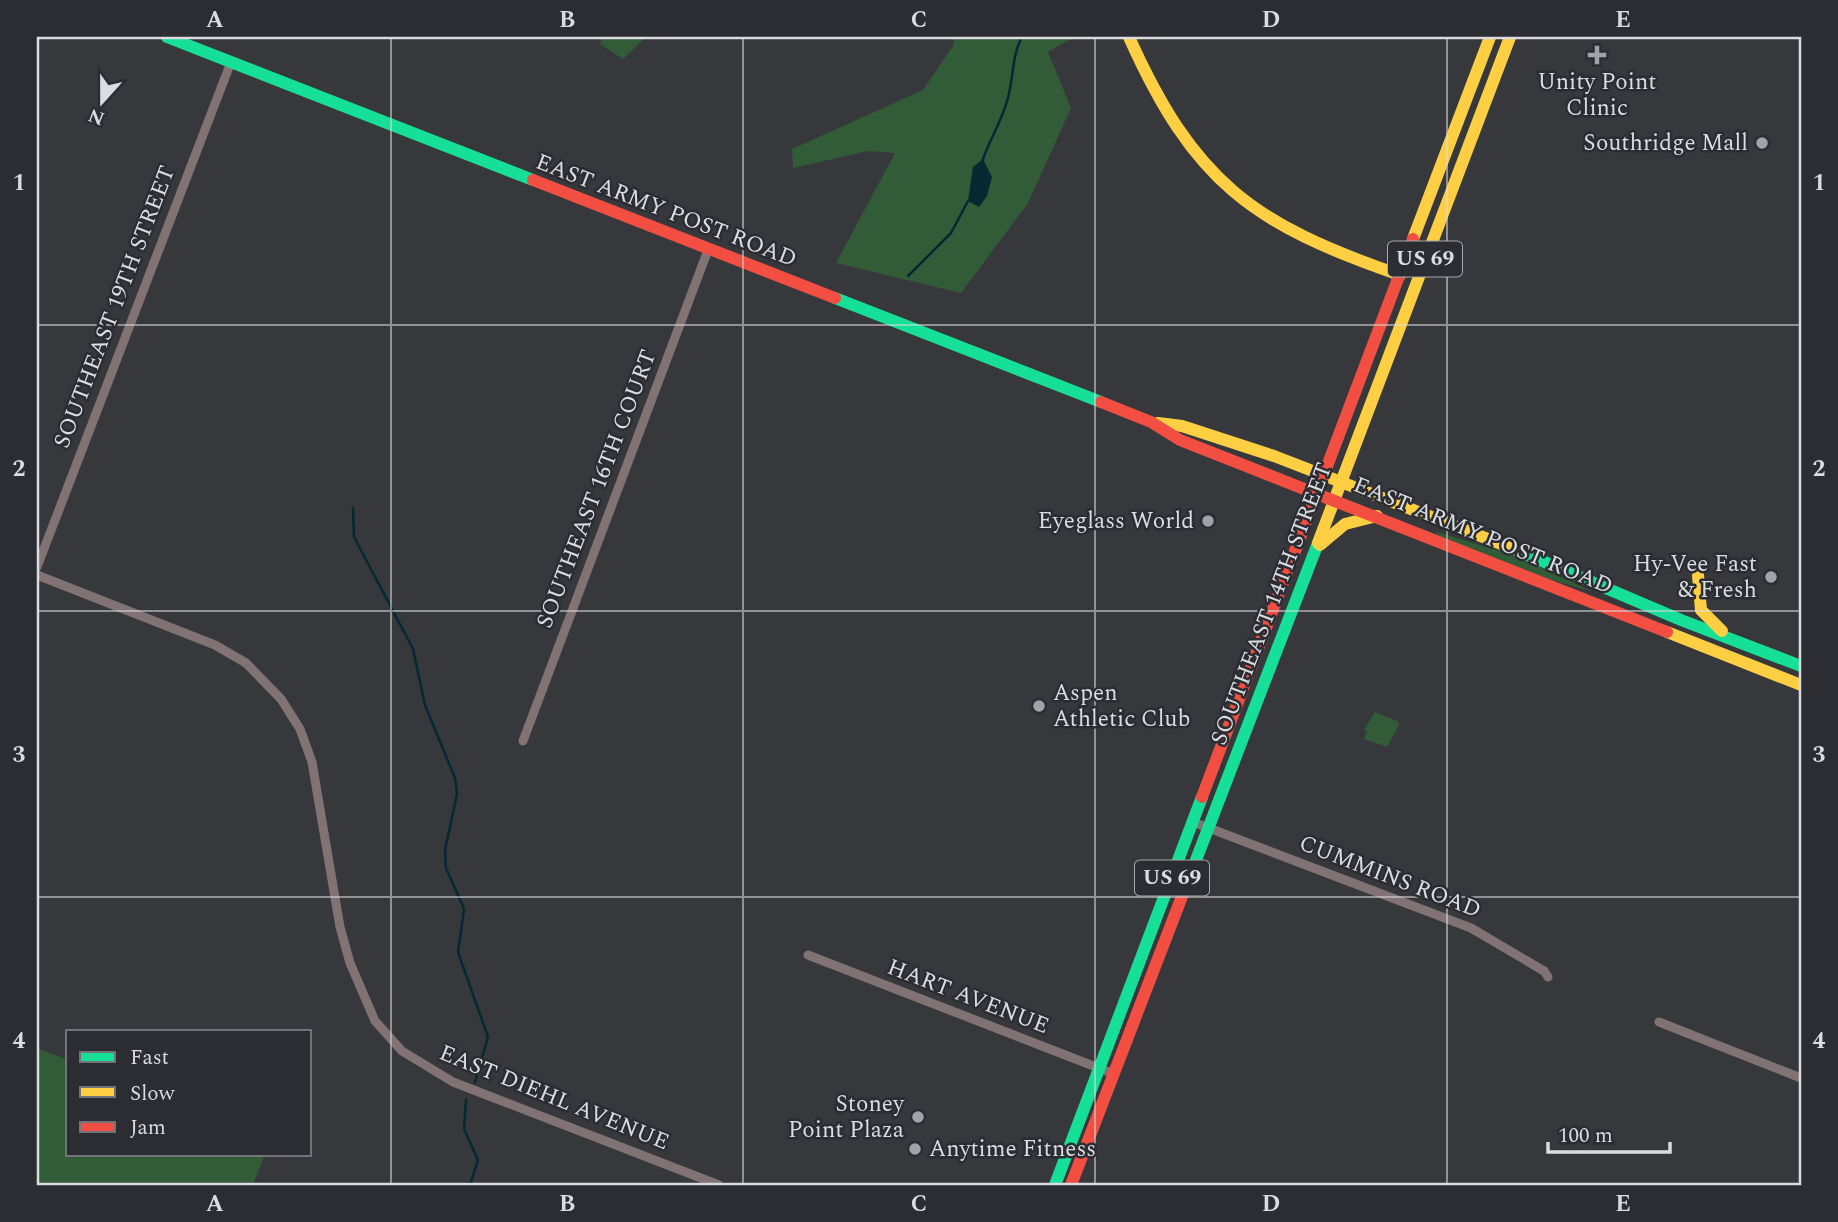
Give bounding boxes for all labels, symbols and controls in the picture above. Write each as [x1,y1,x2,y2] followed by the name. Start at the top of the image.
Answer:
[206,3,224,38] text: A
[559,3,575,38] text: B
[911,3,927,38] text: C
[1262,3,1280,38] text: D
[1615,3,1631,38] text: E
[1587,45,1607,65] marker: Unity Point Clinic
[1538,65,1656,126] place label: Unity Point Clinic
[66,66,136,136] north arrow
[84,100,109,133] text: N
[1583,126,1748,161] place label: Southridge Mall
[1754,135,1770,151] marker: Southridge Mall
[530,145,802,277] street label: EAST ARMY POST ROAD
[45,161,185,453] street label: SOUTHEAST 19TH STREET
[13,166,25,201] text: 1
[1813,166,1825,201] text: 1
[1388,242,1462,276] road number: US 69
[528,345,666,633] street label: SOUTHEAST 16TH COURT
[13,452,26,487] text: 2
[1813,452,1826,487] text: 2
[1202,458,1342,750] street label: SOUTHEAST 14TH STREET
[1348,468,1618,604] street label: EAST ARMY POST ROAD
[1038,504,1194,539] place label: Eyeglass World
[1200,513,1216,529] marker: Eyeglass World
[1633,547,1757,608] place label: Hy-Vee Fast & Fresh
[1763,569,1779,585] marker: Hy-Vee Fast & Fresh
[1053,676,1190,737] place label: Aspen Athletic Club
[1031,698,1047,714] marker: Aspen Athletic Club
[13,738,26,773] text: 3
[1813,738,1826,773] text: 3
[1294,826,1486,928] street label: CUMMINS ROAD
[1135,860,1209,896] road number: US 69
[882,950,1054,1044] street label: HART AVENUE
[13,1024,26,1059] text: 4
[1813,1024,1826,1059] text: 4
[66,1030,312,1156] legend
[434,1036,674,1160] street label: EAST DIEHL AVENUE
[130,1042,169,1074] text: Fast
[130,1078,176,1110] text: Slow
[788,1087,905,1148] place label: Stoney Point Plaza
[910,1109,926,1125] marker: Stoney Point Plaza
[1548,1110,1670,1154] scale bar
[130,1112,166,1144] text: Jam
[1558,1120,1613,1152] text: 100 m
[929,1132,1096,1167] place label: Anytime Fitness
[907,1141,923,1157] marker: Anytime Fitness
[206,1187,224,1222] text: A
[559,1187,575,1222] text: B
[911,1187,927,1222] text: C
[1262,1187,1280,1222] text: D
[1615,1187,1631,1222] text: E

